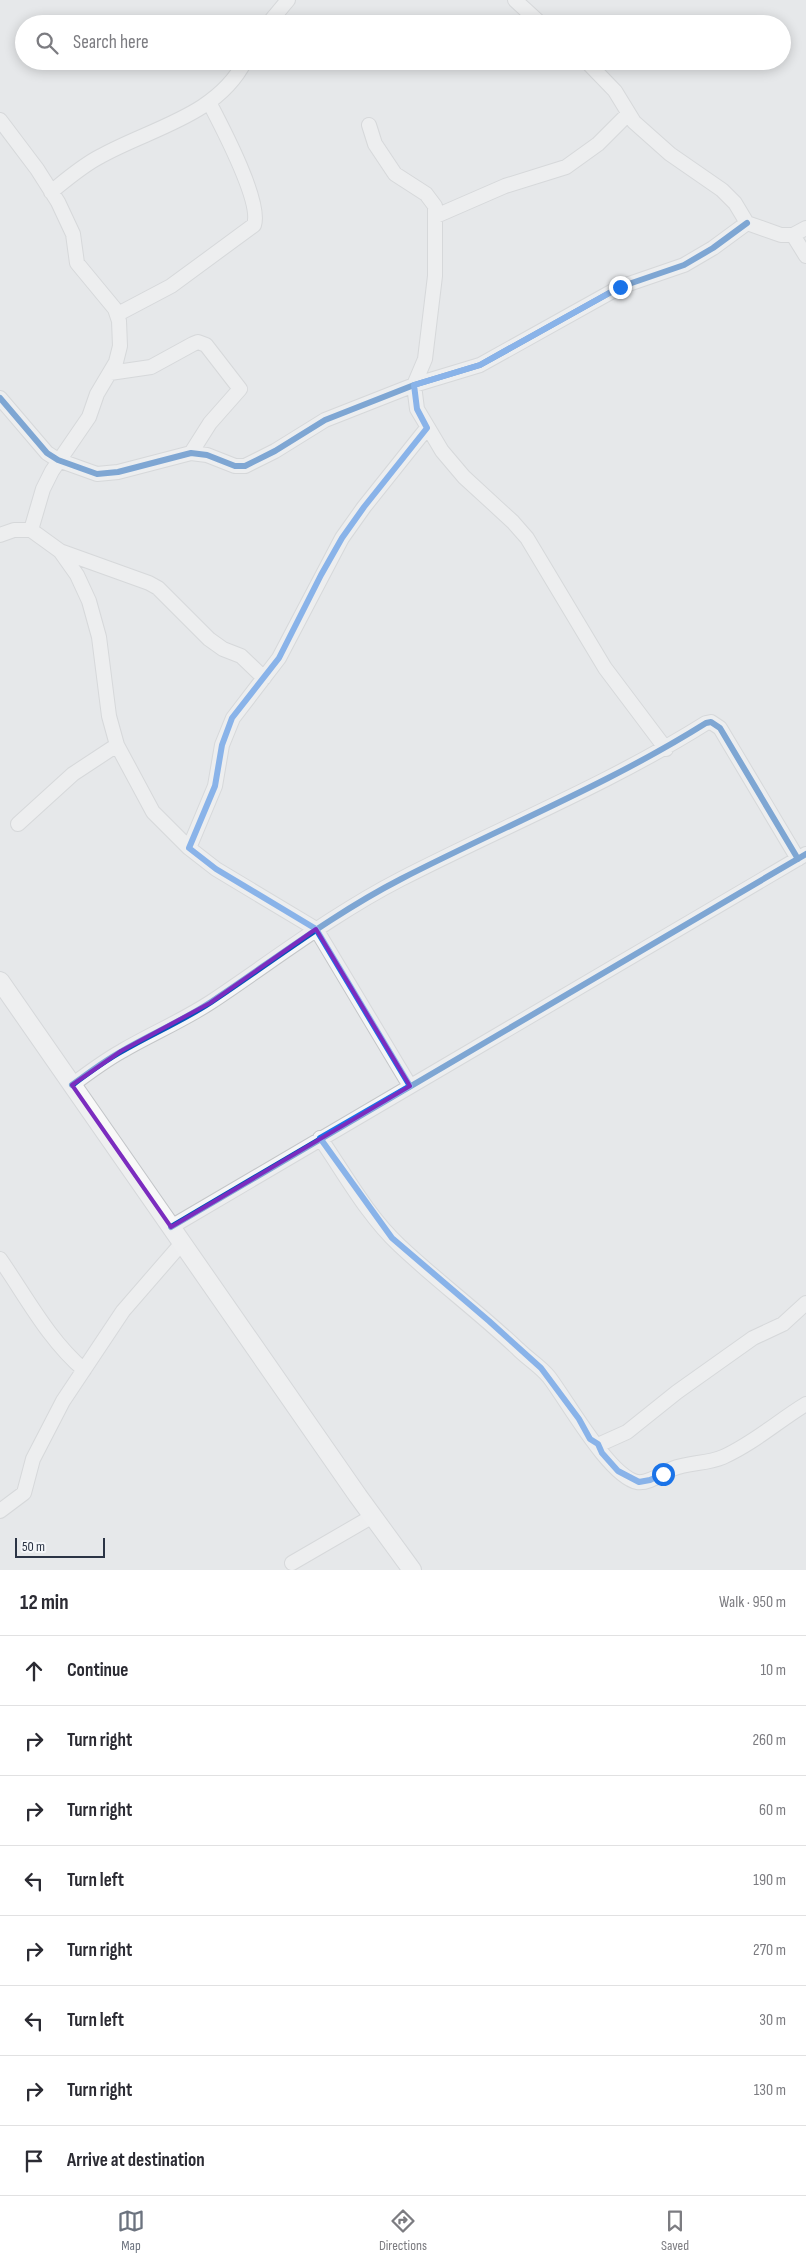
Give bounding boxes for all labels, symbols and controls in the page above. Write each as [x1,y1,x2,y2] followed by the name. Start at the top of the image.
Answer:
[15,15,791,70] search box
[33,29,61,57] icon: search
[73,31,149,54] text: Search here
[609,276,632,299] route end
[652,1463,675,1486] route start
[15,1535,105,1558] scale bar
[22,1538,45,1555] text: 50 m
[20,1590,68,1615] text: 12 min
[719,1593,786,1612] text: Walk · 950 m
[20,1657,48,1685] icon: ahead
[67,1659,128,1682] text: Continue
[760,1661,786,1680] text: 10 m
[20,1727,48,1755] icon: right
[67,1729,132,1752] text: Turn right
[752,1731,786,1750] text: 260 m
[20,1797,48,1825] icon: right
[67,1799,132,1822] text: Turn right
[759,1801,786,1820] text: 60 m
[20,1867,48,1895] icon: left
[67,1869,124,1892] text: Turn left
[753,1871,786,1890] text: 190 m
[20,1937,48,1965] icon: right
[67,1939,132,1962] text: Turn right
[753,1941,786,1960] text: 270 m
[20,2007,48,2035] icon: left
[67,2009,124,2032] text: Turn left
[759,2011,786,2030] text: 30 m
[20,2077,48,2105] icon: right
[67,2079,132,2102] text: Turn right
[754,2081,786,2100] text: 130 m
[20,2147,48,2175] icon: arrive
[67,2149,205,2172] text: Arrive at destination
[117,2207,145,2254] tab: Map
[379,2207,427,2254] tab: Directions
[661,2207,689,2254] tab: Saved

